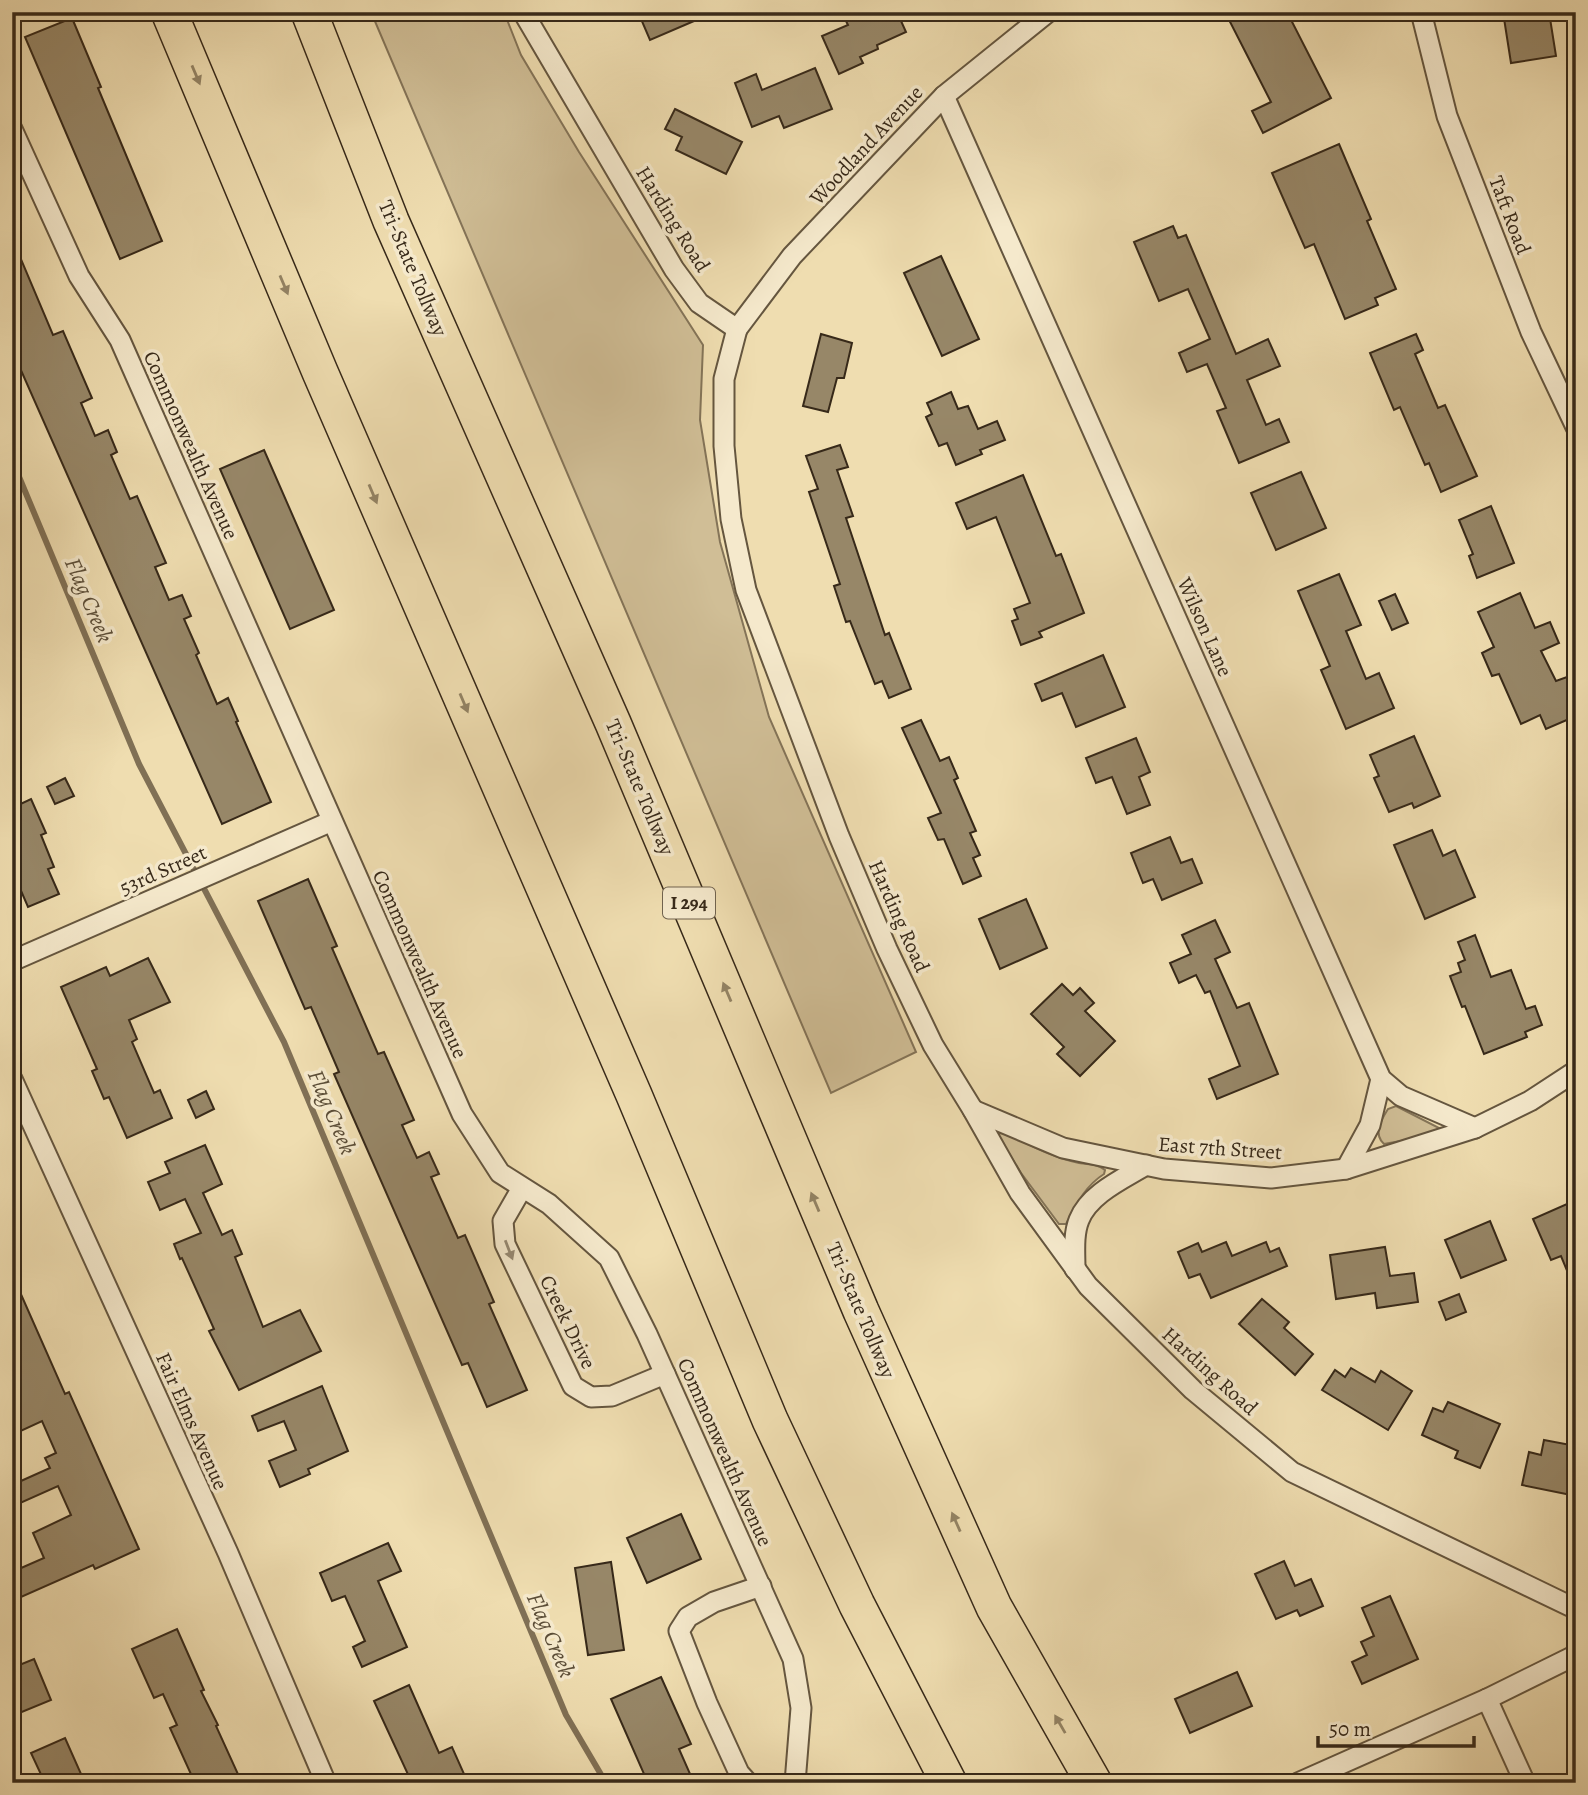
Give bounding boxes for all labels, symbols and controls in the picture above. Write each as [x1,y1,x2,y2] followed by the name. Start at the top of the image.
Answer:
[190,65,201,86] one-way arrow
[802,79,929,212] street label: Woodland Avenue
[629,161,717,278] street label: Harding Road
[1482,172,1538,259] street label: Taft Road
[372,196,455,341] street label: Tri-State Tollway
[278,275,289,296] one-way arrow
[137,346,245,544] street label: Commonwealth Avenue
[367,484,379,504] one-way arrow
[57,553,121,647] water label: Flag Creek
[1170,572,1239,681] street label: Wilson Lane
[458,693,470,713] one-way arrow
[599,715,682,860] street label: Tri-State Tollway
[115,838,211,902] street label: 53rd Street
[862,855,937,977] street label: Harding Road
[366,865,474,1063] street label: Commonwealth Avenue
[663,888,715,918] road number: I 294
[721,981,732,1002] one-way arrow
[300,1065,364,1159] water label: Flag Creek
[1157,1130,1283,1166] street label: East 7th Street
[809,1191,820,1212] one-way arrow
[820,1238,903,1383] street label: Tri-State Tollway
[504,1240,515,1261] one-way arrow
[533,1270,603,1374] street label: Creek Drive
[1156,1320,1265,1422] street label: Harding Road
[149,1348,235,1494] street label: Fair Elms Avenue
[671,1353,779,1551] street label: Commonwealth Avenue
[950,1512,961,1532] one-way arrow
[519,1588,583,1682] water label: Flag Creek
[1318,1704,1474,1748] scale bar
[1054,1714,1067,1733] one-way arrow
[1329,1715,1371,1743] text: 50 m

